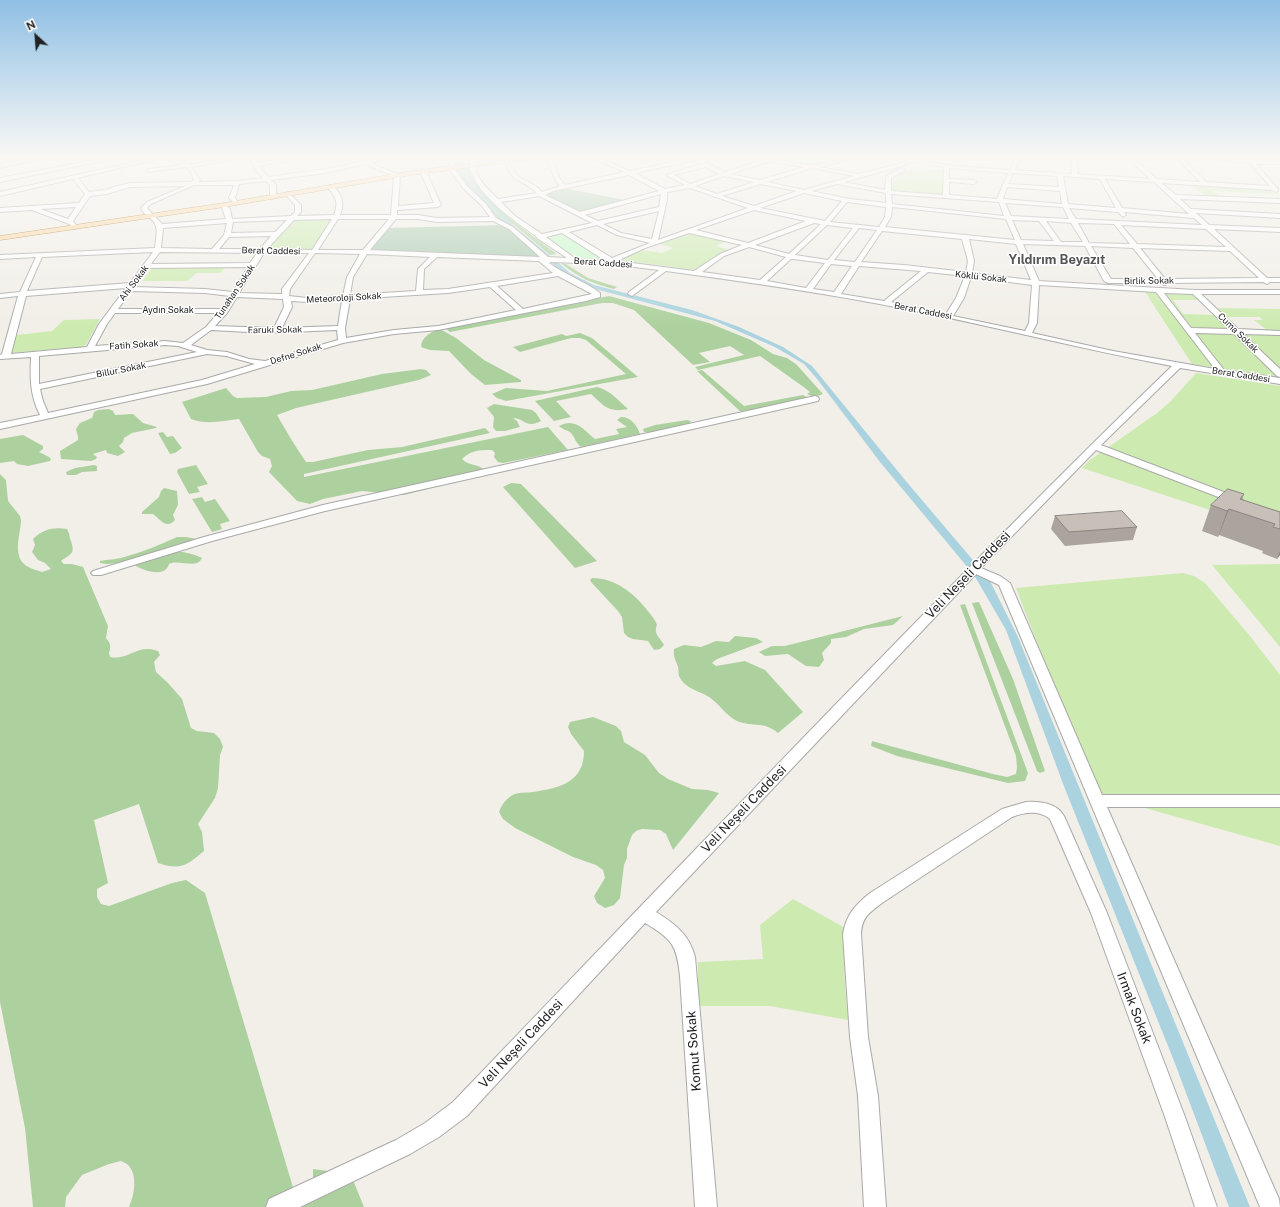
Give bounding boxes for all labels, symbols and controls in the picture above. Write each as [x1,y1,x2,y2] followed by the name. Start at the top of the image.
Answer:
[16,16,56,56] north arrow
[24,18,37,32] text: N
[242,245,300,257] street label: Berat Caddesi
[1009,252,1105,268] district label: Yıldırım Beyazıt
[573,256,633,270] street label: Berat Caddesi
[213,262,257,322] street label: Tunahan Sokak
[117,263,151,303] street label: Ahi Sokak
[955,269,1007,285] street label: Köklü Sokak
[1124,275,1174,287] street label: Birlik Sokak
[306,291,382,305] street label: Meteoroloji Sokak
[893,300,953,322] street label: Berat Caddesi
[142,305,194,315] street label: Aydın Sokak
[1215,311,1261,355] street label: Cuma Sokak
[248,324,302,336] street label: Faruki Sokak
[109,338,159,352] street label: Fatih Sokak
[269,341,323,367] street label: Defne Sokak
[95,360,147,380] street label: Billur Sokak
[1211,365,1271,385] street label: Berat Caddesi
[922,528,1014,622] street label: Veli Neşeli Caddesi
[698,762,790,856] street label: Veli Neşeli Caddesi
[1113,970,1155,1046] street label: Irmak Sokak
[476,996,566,1092] street label: Veli Neşeli Caddesi
[683,1010,705,1092] street label: Komut Sokak

